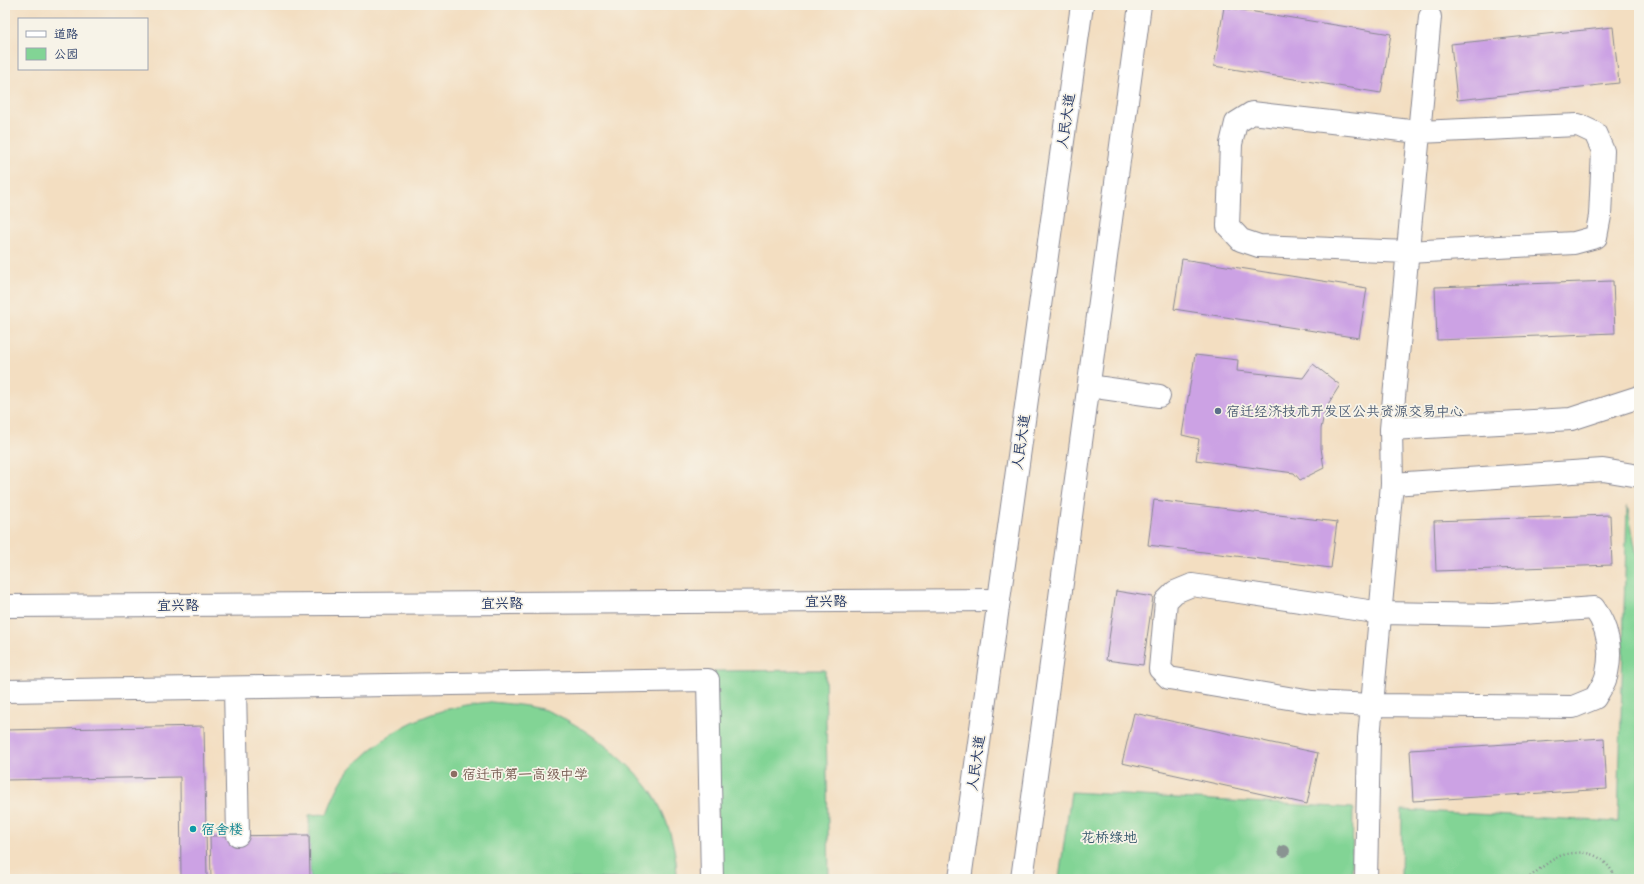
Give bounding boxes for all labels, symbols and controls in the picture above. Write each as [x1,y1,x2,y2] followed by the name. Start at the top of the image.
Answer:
[18,18,148,70] legend
[54,26,78,42] text: 道路
[54,46,78,62] text: 公园
[1054,92,1078,150] street label: 人民大道
[1226,403,1464,420] place label: 宿迁经济技术开发区公共资源交易中心
[1213,406,1223,416] marker: 宿迁经济技术开发区公共资源交易中心
[1009,413,1033,471] street label: 人民大道
[805,593,847,610] street label: 宜兴路
[481,595,523,612] street label: 宜兴路
[157,597,199,614] street label: 宜兴路
[964,734,988,792] street label: 人民大道
[462,766,588,783] place label: 宿迁市第一高级中学
[449,769,459,779] marker: 宿迁市第一高级中学
[201,821,243,838] place label: 宿舍楼
[188,824,198,834] marker: 宿舍楼
[1081,829,1137,846] park label: 花桥绿地

